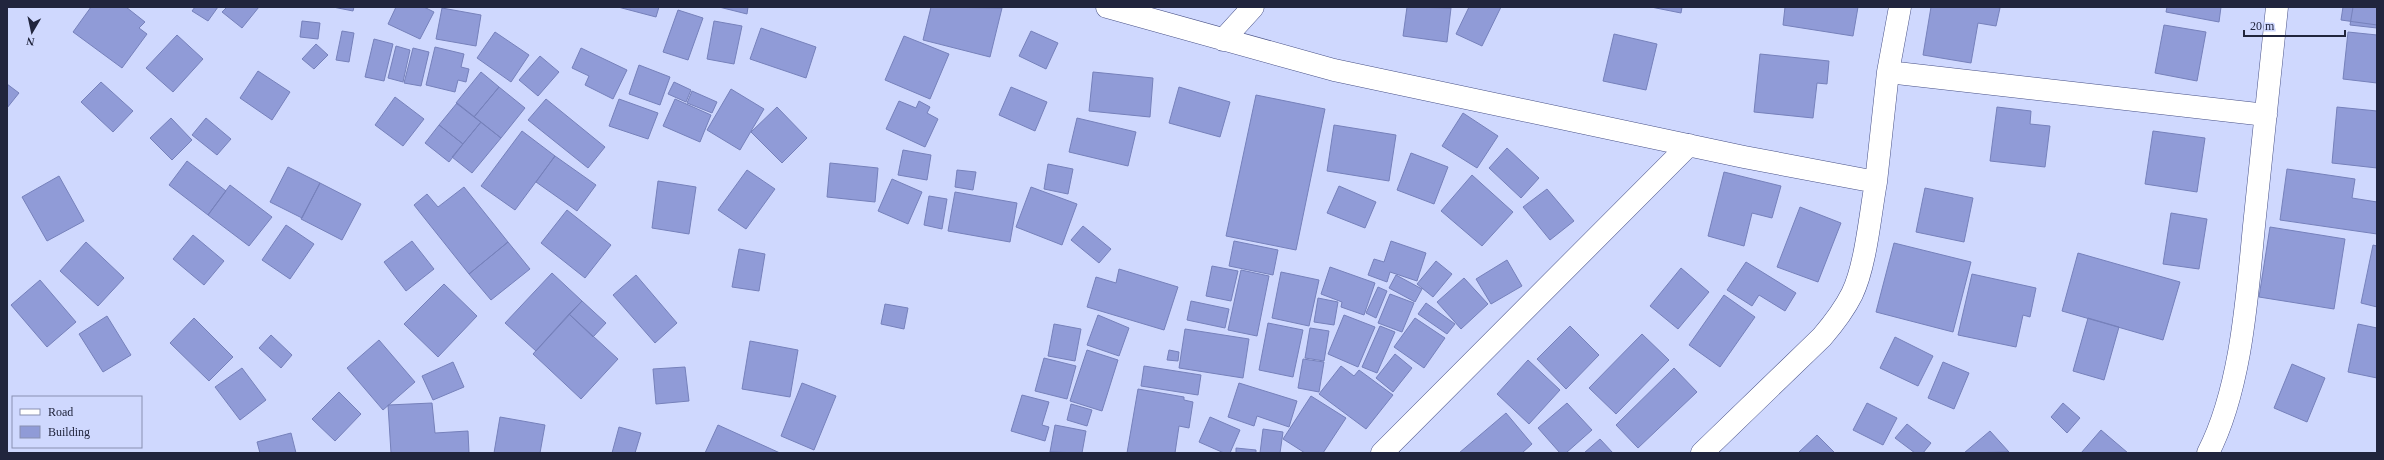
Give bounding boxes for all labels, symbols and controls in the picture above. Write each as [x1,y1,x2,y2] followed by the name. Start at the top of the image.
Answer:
[12,12,52,52] north arrow
[2244,12,2345,38] scale bar
[2250,19,2275,33] text: 20 m
[26,35,35,48] text: N
[12,396,142,448] legend
[48,405,73,419] text: Road
[48,425,90,439] text: Building

